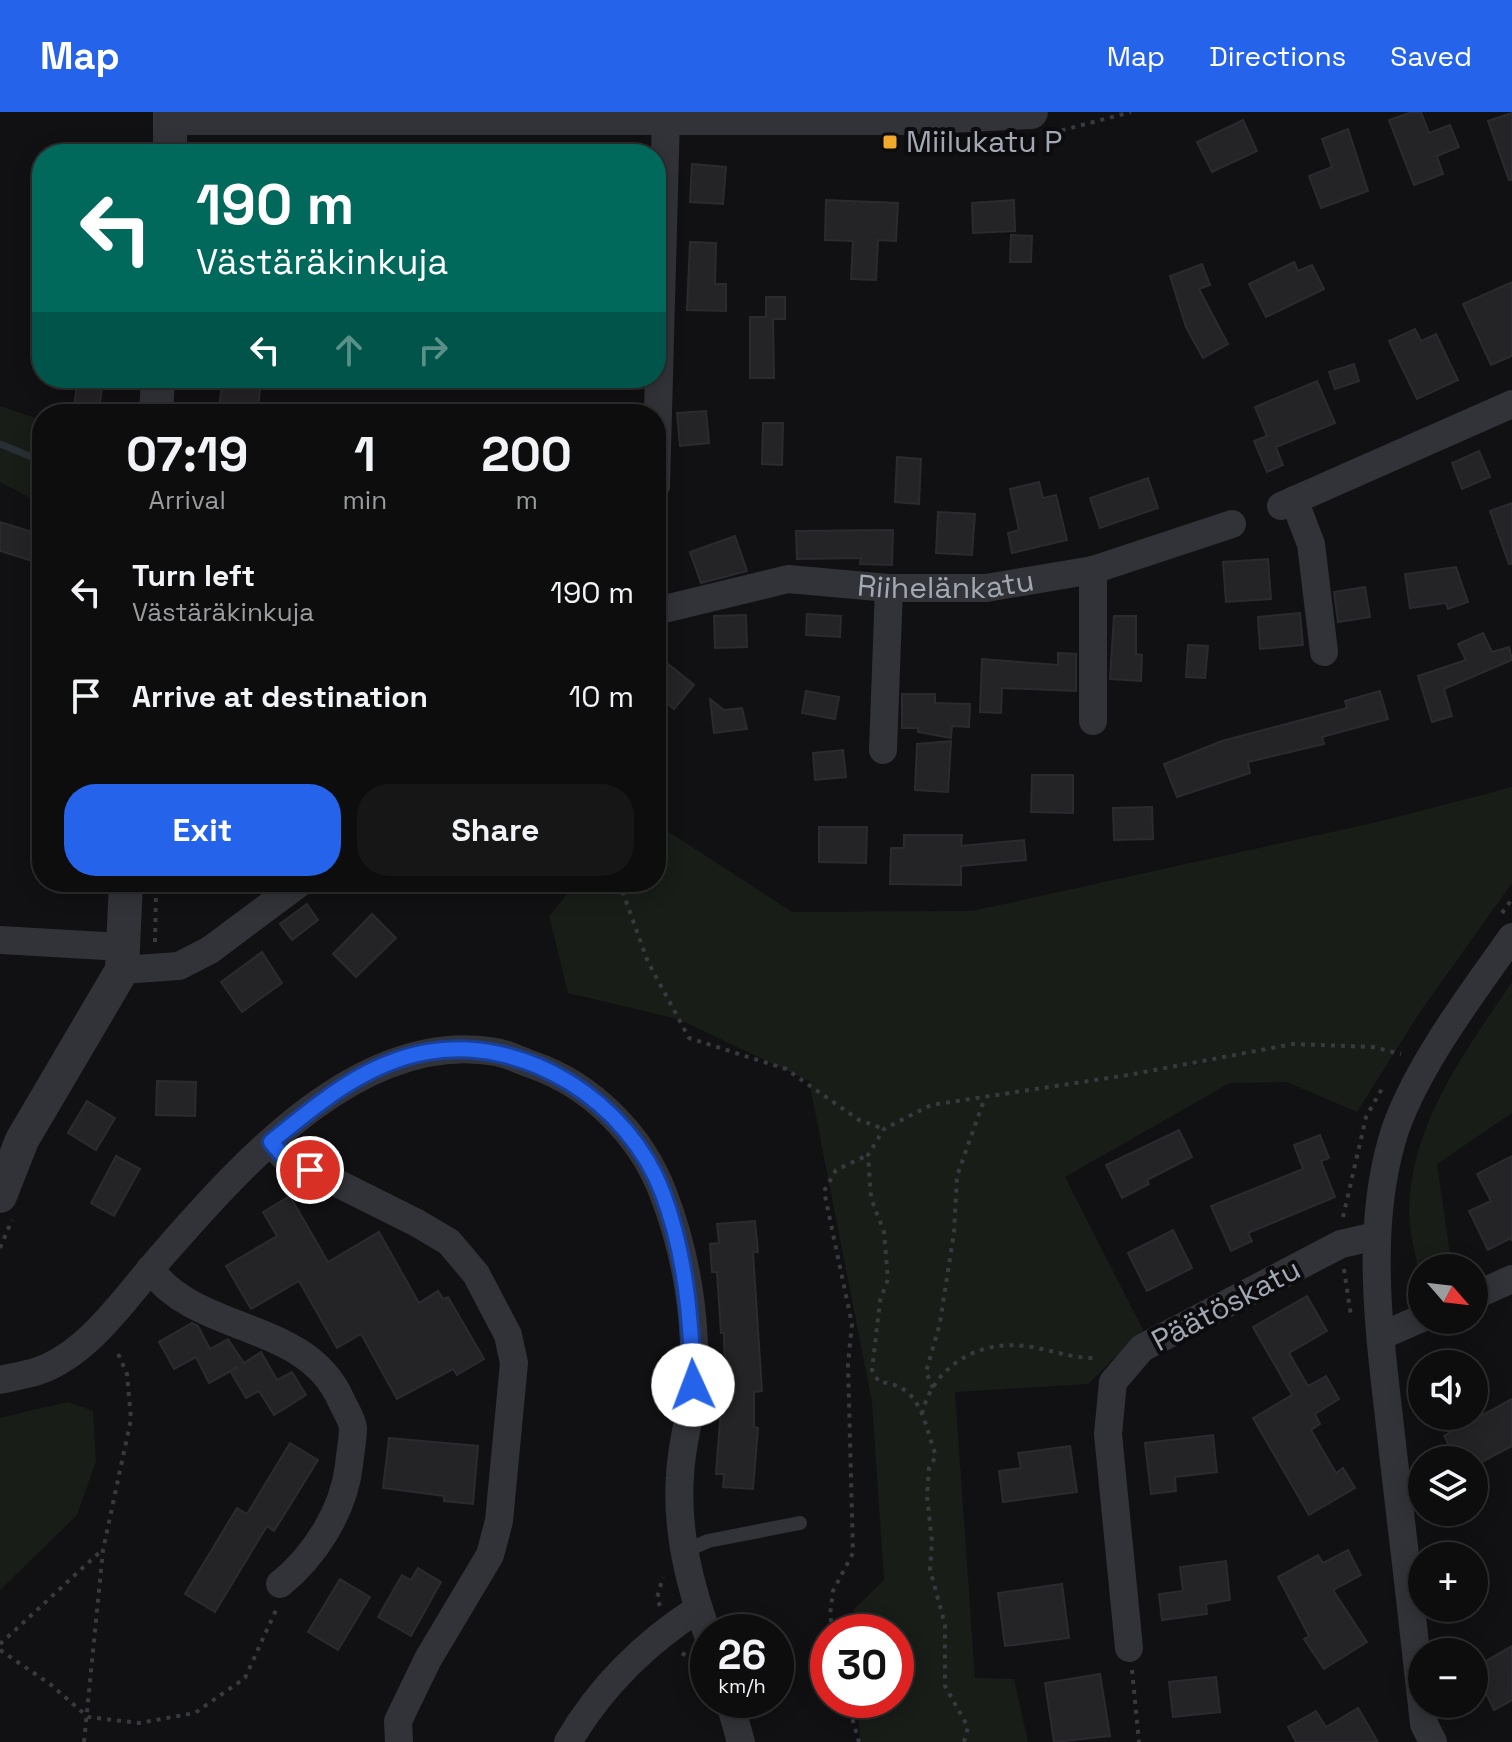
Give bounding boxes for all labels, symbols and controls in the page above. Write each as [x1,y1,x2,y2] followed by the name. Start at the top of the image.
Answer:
[40,32,120,80] text: Map
[1107,38,1165,74] text: Map
[1209,38,1346,74] text: Directions
[1390,38,1472,74] text: Saved
[906,122,1062,161] place label: Miilukatu P
[881,133,899,151] marker: Miilukatu P
[196,169,354,240] text: 190 m
[64,176,168,280] icon: left
[196,239,448,285] text: Västäräkinkuja
[243,328,287,372] icon: left
[327,328,371,372] icon: ahead
[411,328,455,372] icon: right
[126,424,248,485] text: 07:19
[354,424,376,485] text: 1
[481,424,572,485] text: 200
[149,483,226,517] text: Arrival
[343,483,387,517] text: min
[515,483,538,517] text: m
[132,556,255,595] text: Turn left
[856,560,1037,607] street label: Riihelänkatu
[64,570,108,614] icon: left
[550,573,634,612] text: 190 m
[132,595,314,629] text: Västäräkinkuja
[64,674,108,718] icon: arrive
[132,677,428,716] text: Arrive at destination
[569,677,634,716] text: 10 m
[64,784,341,876] button: Exit
[357,784,634,876] button: Share
[276,1136,344,1204] pin
[288,1148,332,1192] icon: arrive
[1145,1249,1307,1360] street label: Päätöskatu
[1408,1254,1488,1334] north arrow
[1408,1254,1488,1718] map controls
[651,1343,735,1427] position arrow
[1408,1350,1488,1430] button: sound
[1408,1446,1488,1526] button: layers
[1408,1542,1488,1622] button: +
[810,1614,914,1718] speed limit sign: 30
[718,1630,766,1681] text: 26
[1408,1638,1488,1718] button: −
[718,1673,766,1699] text: km/h

